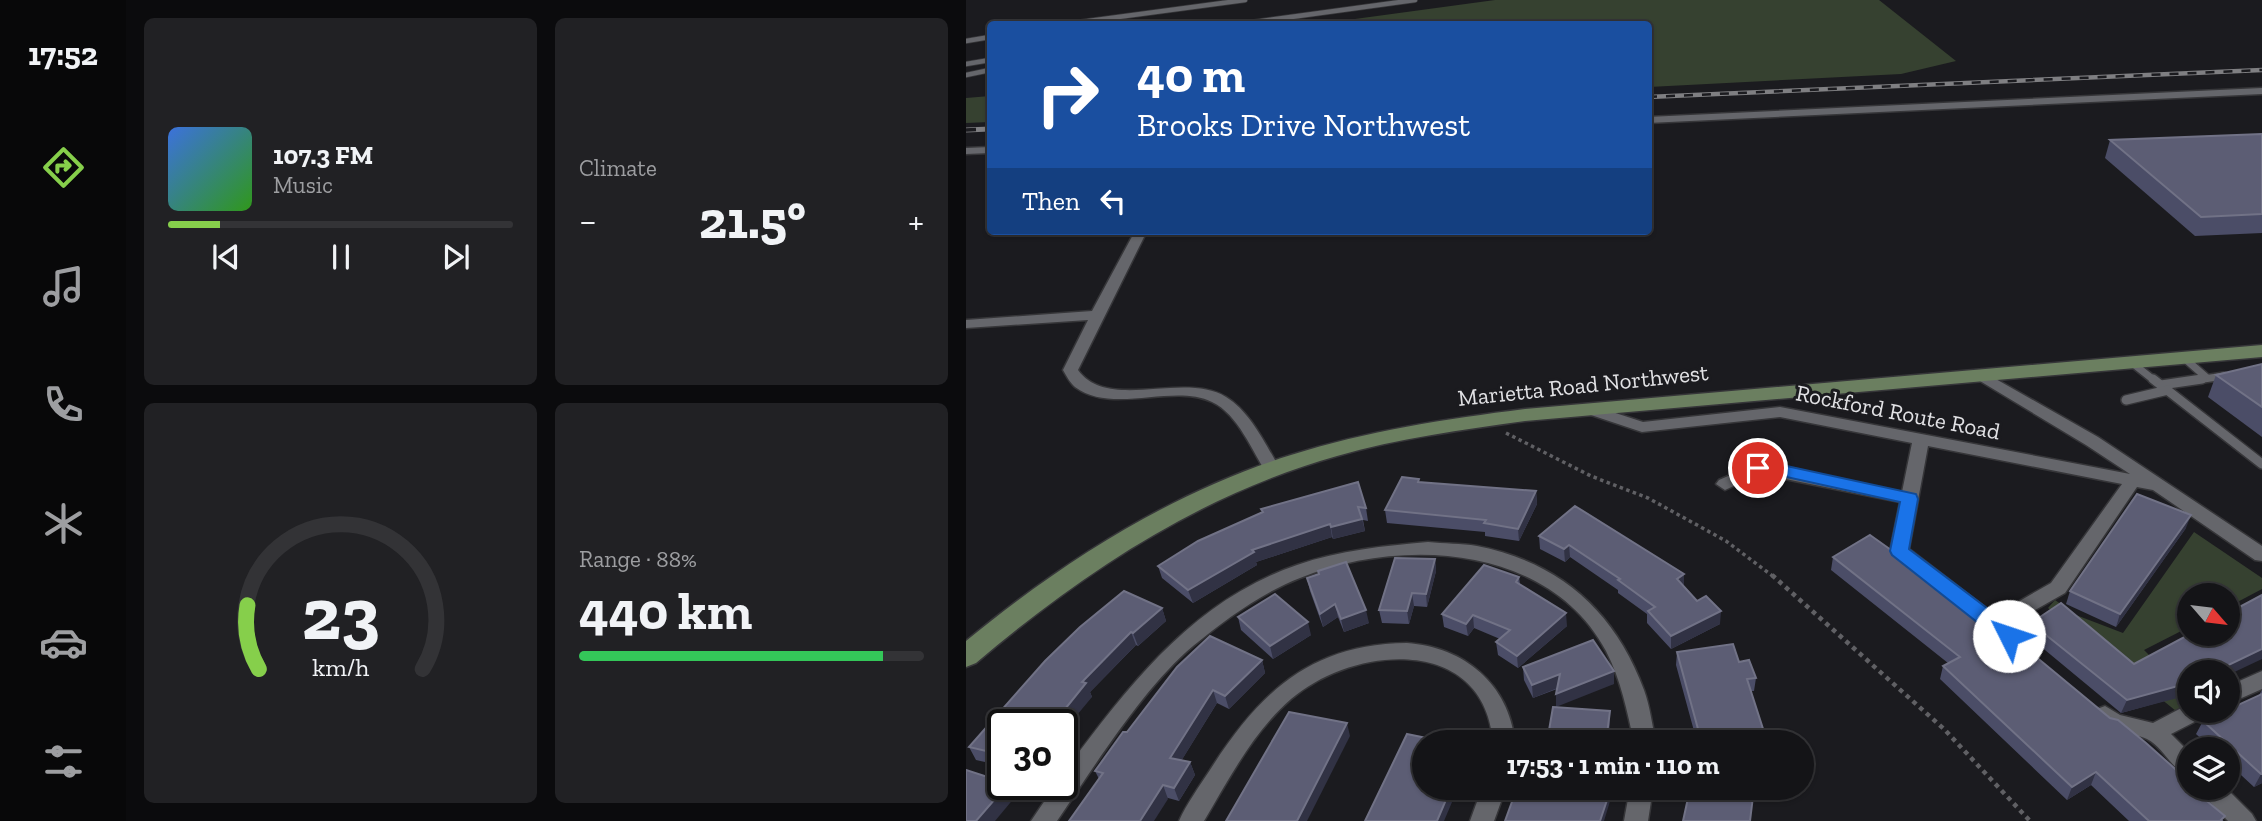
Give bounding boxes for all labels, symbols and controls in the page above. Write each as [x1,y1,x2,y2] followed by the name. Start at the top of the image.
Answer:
[28,35,98,73] text: 17:52
[1137,46,1245,105] text: 40 m
[1022,49,1113,140] icon: right
[1137,106,1470,144] text: Brooks Drive Northwest
[273,139,373,171] text: 107.3 FM
[39,143,88,192] icon: directions
[579,154,657,182] text: Climate
[273,171,333,199] text: Music
[1094,182,1132,220] icon: left
[1022,185,1080,217] text: Then
[699,189,806,251] text: 21.5°
[579,198,597,244] text: −
[908,198,924,244] text: +
[207,238,245,276] icon: previous
[322,238,360,276] icon: pause
[437,238,475,276] icon: next
[39,262,88,311] icon: music
[1456,358,1710,412] street label: Marietta Road Northwest
[1794,378,2003,446] street label: Rockford Route Road
[39,380,88,429] icon: phone
[1728,438,1788,498] pin
[1739,449,1777,487] icon: arrive
[39,499,88,548] icon: climate
[579,545,697,573] text: Range · 88%
[302,570,379,658] text: 23
[579,580,752,642] text: 440 km
[2177,583,2240,646] north arrow
[2177,583,2240,800] map controls
[1972,599,2046,673] position arrow
[39,618,88,667] icon: car
[312,652,369,682] text: km/h
[2177,660,2240,723] button: sound
[987,709,1078,800] speed limit sign: 30
[39,737,88,786] icon: filters
[2177,737,2240,800] button: layers
[1506,749,1720,781] text: 17:53 · 1 min · 110 m

